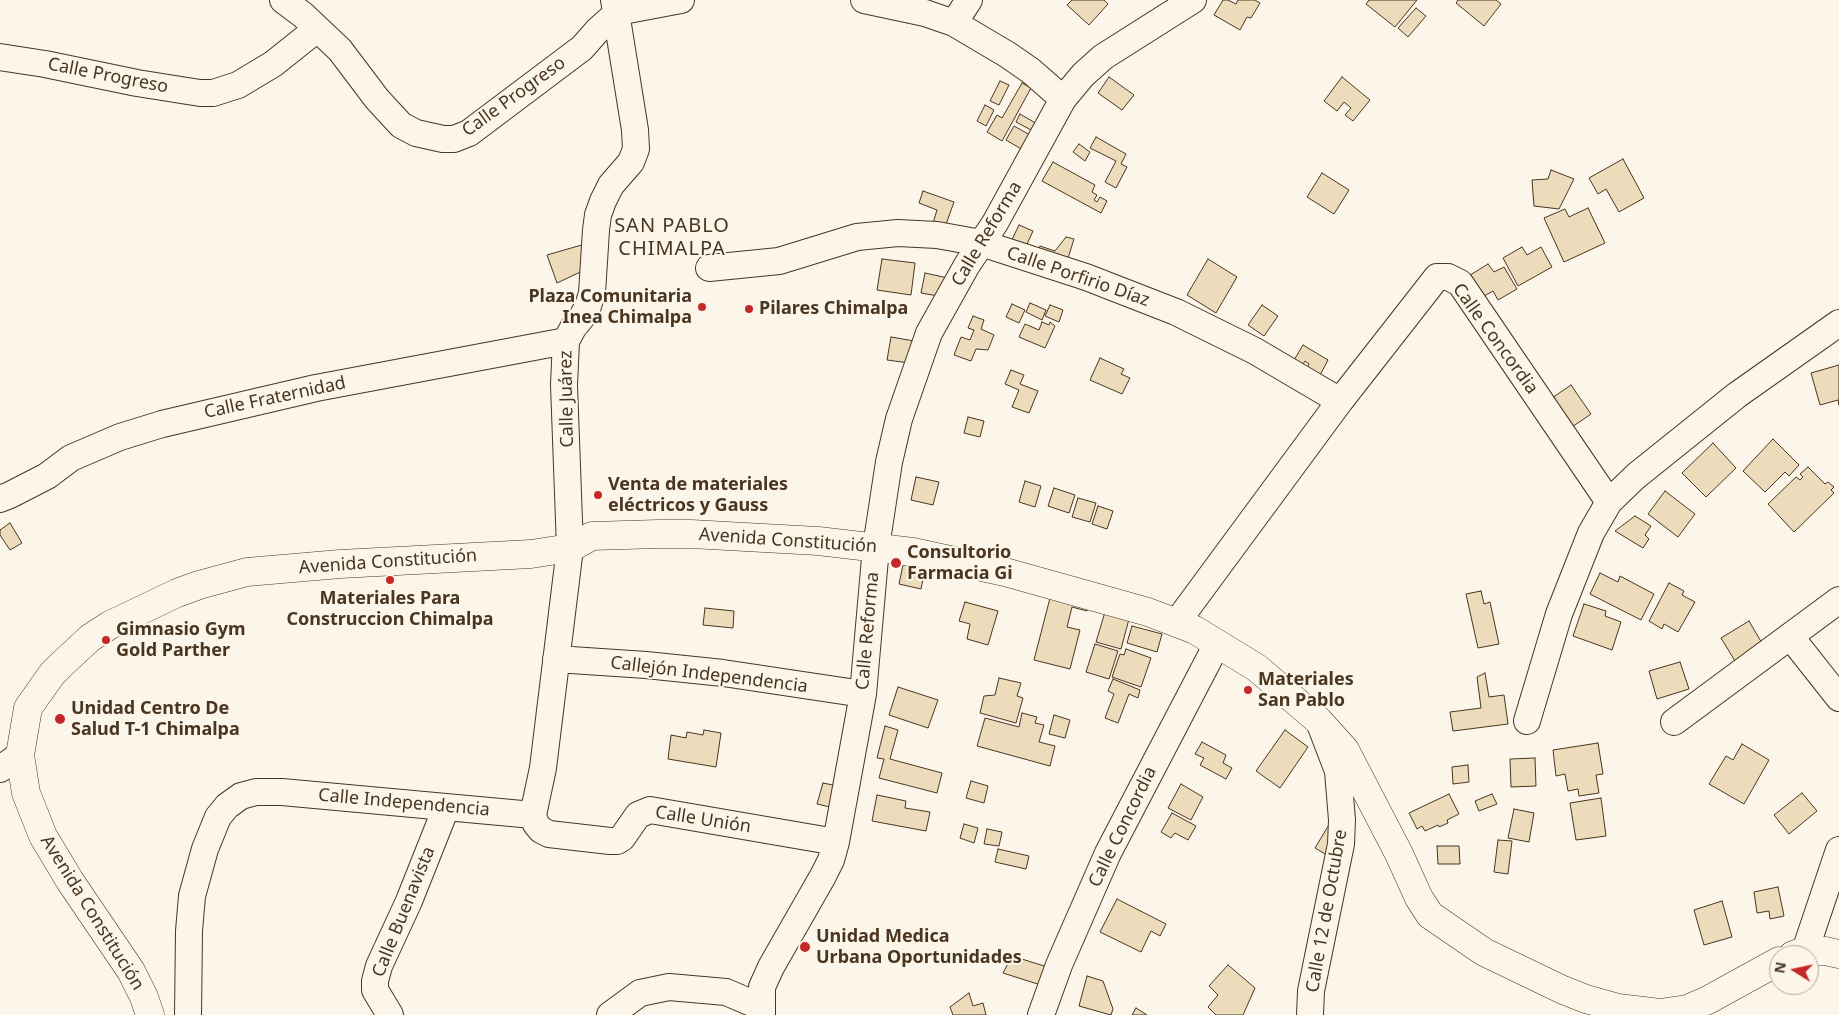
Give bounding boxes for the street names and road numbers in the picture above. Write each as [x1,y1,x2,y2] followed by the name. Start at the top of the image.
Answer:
[458,52,570,142] street label: Calle Progreso
[46,54,170,98] street label: Calle Progreso
[947,178,1027,290] street label: Calle Reforma
[1004,242,1152,312] street label: Calle Porfirio Díaz
[1448,279,1542,399] street label: Calle Concordia
[555,350,579,448] street label: Calle Juárez
[202,372,348,424] street label: Calle Fraternidad
[698,524,878,558] street label: Avenida Constitución
[298,545,478,579] street label: Avenida Constitución
[852,571,884,691] street label: Calle Reforma
[609,652,809,698] street label: Callejón Independencia
[1084,763,1162,891] street label: Calle Concordia
[317,785,491,821] street label: Calle Independencia
[654,802,752,838] street label: Calle Unión
[1302,828,1352,994] street label: Calle 12 de Octubre
[36,832,148,994] street label: Avenida Constitución
[368,844,440,980] street label: Calle Buenavista

